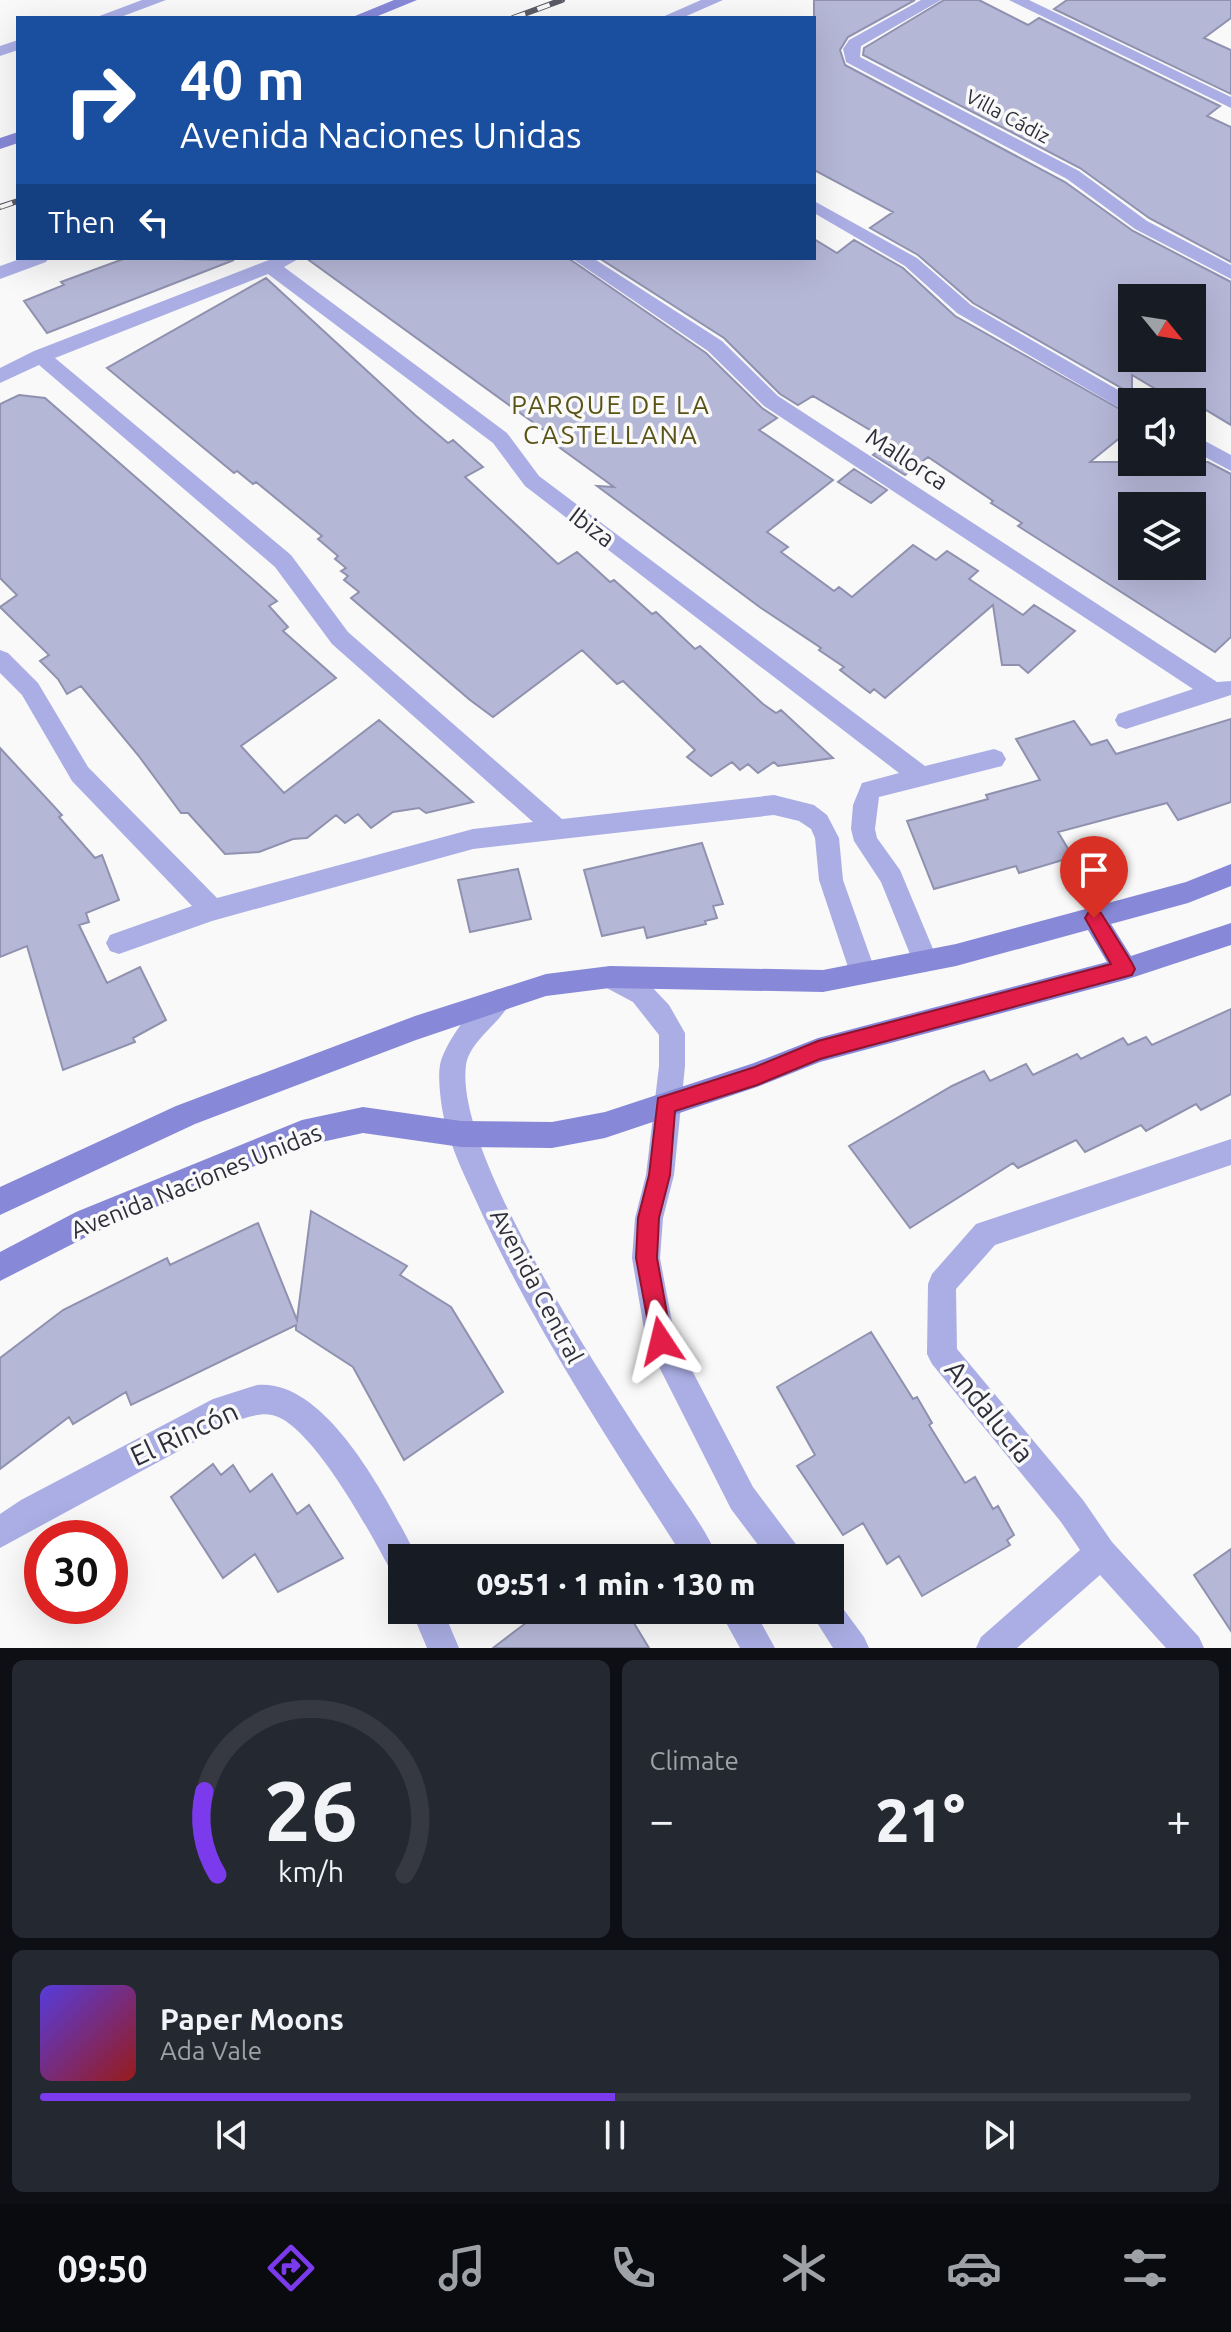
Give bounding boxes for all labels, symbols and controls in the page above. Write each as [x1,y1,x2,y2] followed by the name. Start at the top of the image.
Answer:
[48,48,152,152] icon: right
[180,48,305,111] text: 40 m
[962,84,1054,148] street label: Villa Cádiz
[180,114,582,155] text: Avenida Naciones Unidas
[132,200,176,244] icon: left
[48,205,116,239] text: Then
[1118,284,1206,372] north arrow
[1118,284,1206,580] map controls
[1118,388,1206,476] button: sound
[511,390,711,449] district label: PARQUE DE LA CASTELLANA
[861,423,953,495] street label: Mallorca
[1118,492,1206,580] button: layers
[564,501,620,553] street label: Ibiza
[1060,836,1128,918] pin
[1072,848,1116,892] icon: arrive
[67,1118,325,1244] street label: Avenida Naciones Unidas
[485,1204,589,1368] street label: Avenida Central
[619,1299,703,1383] position arrow
[939,1354,1041,1468] street label: Andalucía
[125,1395,243,1471] street label: El Rincón
[24,1520,128,1624] speed limit sign: 30
[477,1567,755,1601] text: 09:51 · 1 min · 130 m
[650,1746,739,1775] text: Climate
[264,1763,358,1857] text: 26
[876,1786,965,1853] text: 21°
[650,1795,674,1844] text: −
[1166,1795,1191,1844] text: +
[278,1855,344,1887] text: km/h
[160,2002,344,2036] text: Paper Moons
[160,2036,262,2065] text: Ada Vale
[210,2113,254,2157] icon: previous
[593,2113,637,2157] icon: pause
[977,2113,1021,2157] icon: next
[263,2240,319,2296] icon: directions
[434,2240,490,2296] icon: music
[605,2240,661,2296] icon: phone
[776,2240,832,2296] icon: climate
[946,2240,1002,2296] icon: car
[1117,2240,1173,2296] icon: filters
[57,2248,148,2289] text: 09:50

